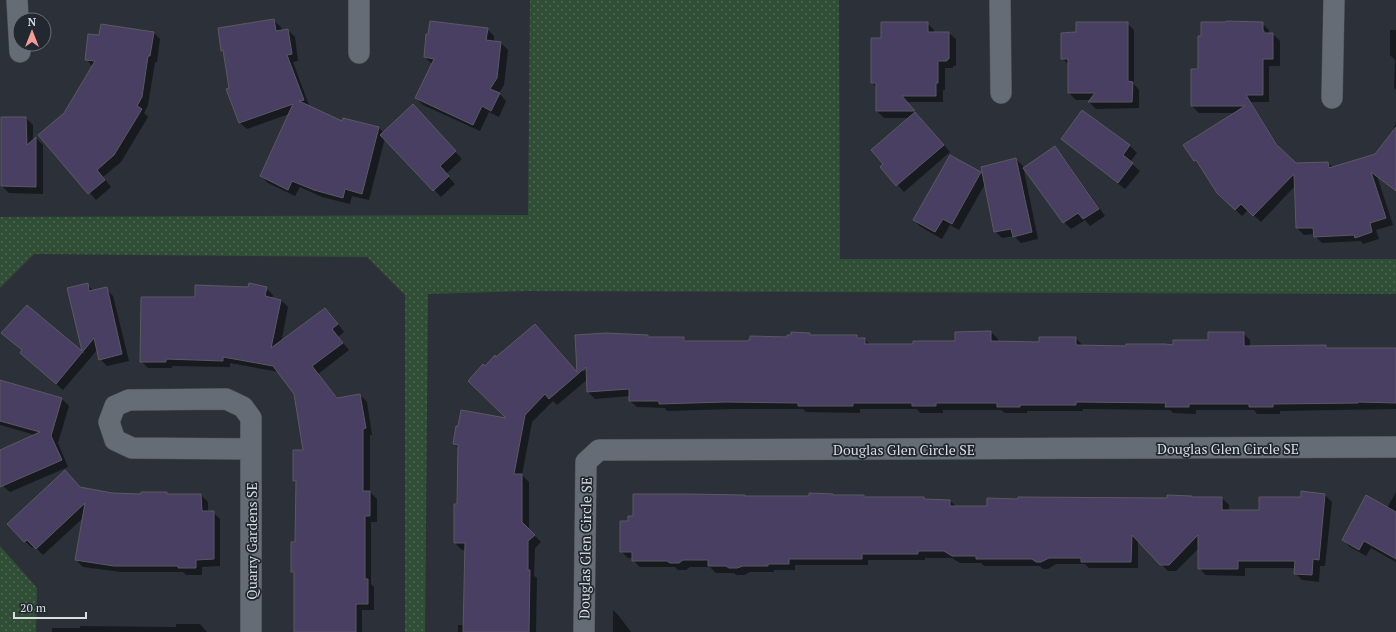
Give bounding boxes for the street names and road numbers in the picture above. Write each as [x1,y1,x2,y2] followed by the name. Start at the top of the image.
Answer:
[1157,439,1299,458] street label: Douglas Glen Circle SE
[833,440,975,459] street label: Douglas Glen Circle SE
[574,477,596,619] street label: Douglas Glen Circle SE
[242,482,261,600] street label: Quarry Gardens SE

